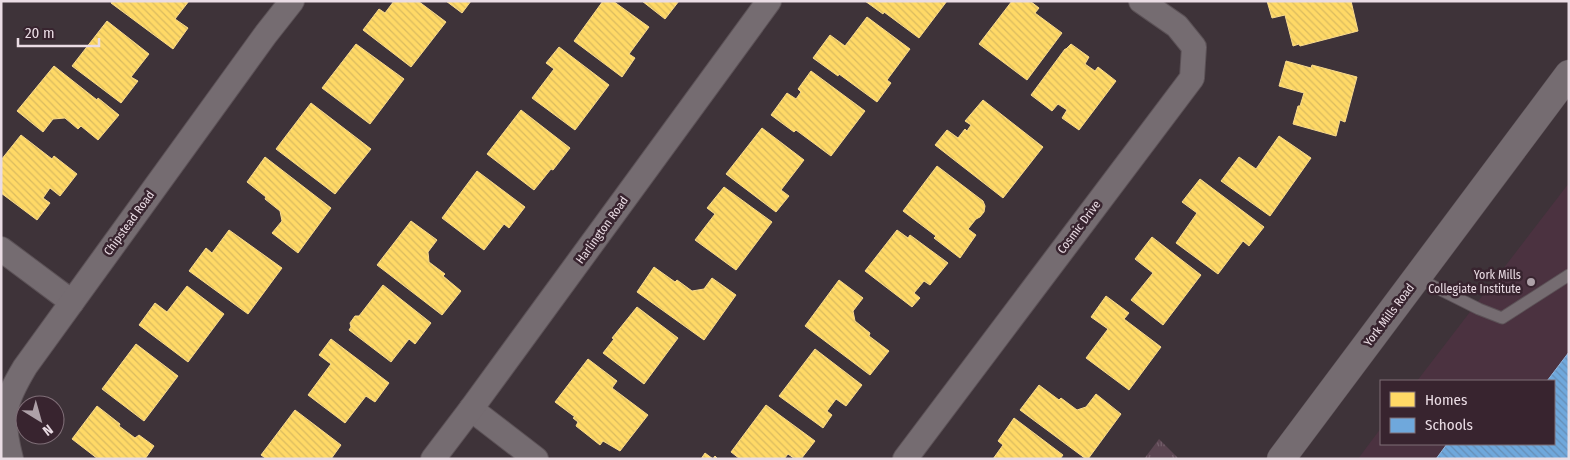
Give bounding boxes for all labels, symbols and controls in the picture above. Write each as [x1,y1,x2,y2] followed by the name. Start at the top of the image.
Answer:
[18,15,99,47] scale bar
[25,24,55,42] text: 20 m
[101,188,157,258] street label: Chipstead Road
[573,194,631,266] street label: Harlington Road
[1054,198,1104,256] street label: Cosmic Drive
[1428,268,1521,296] place label: York Mills Collegiate Institute
[1525,276,1537,288] marker: York Mills Collegiate Institute
[1361,281,1417,349] street label: York Mills Road
[1380,380,1555,445] legend
[1425,391,1467,409] text: Homes
[15,395,65,445] north arrow
[1425,416,1473,434] text: Schools
[39,421,56,439] text: N

